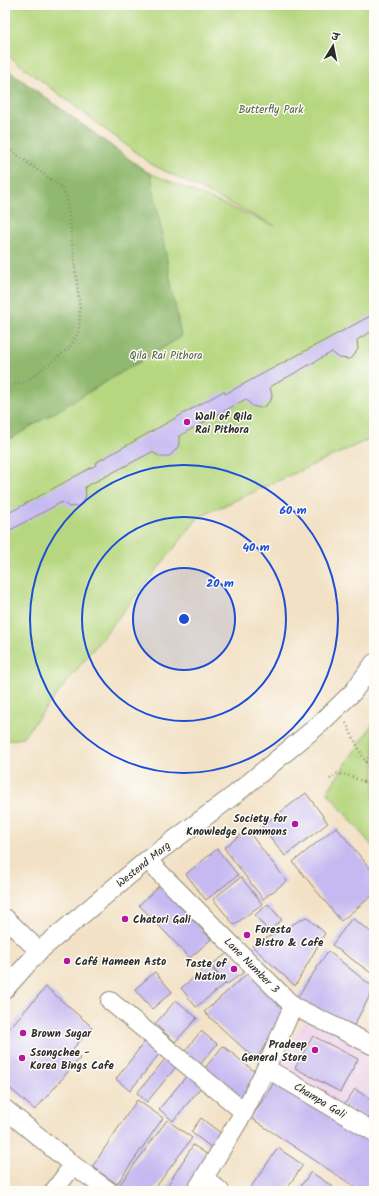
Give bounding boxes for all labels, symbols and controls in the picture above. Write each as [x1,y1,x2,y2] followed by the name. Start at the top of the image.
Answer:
[313,26,353,66] north arrow
[330,28,342,47] text: उ
[239,101,304,119] park label: Butterfly Park
[129,347,203,365] park label: Qila Rai Pithora
[195,408,252,439] place label: Wall of Qila Rai Pithora
[182,417,192,427] marker: Wall of Qila Rai Pithora
[279,501,307,520] text: 60 m
[242,538,270,557] text: 40 m
[206,574,234,593] text: 20 m
[177,612,191,626] centre of rings
[186,810,288,841] place label: Society for Knowledge Commons
[290,819,300,829] marker: Society for Knowledge Commons
[112,837,175,893] street label: Westend Marg
[133,911,192,929] place label: Chatori Gali
[120,914,130,924] marker: Chatori Gali
[255,921,324,952] place label: Foresta Bistro & Cafe
[242,930,252,940] marker: Foresta Bistro & Cafe
[219,934,283,998] street label: Lane Number 3
[75,953,166,971] place label: Café Hameen Asto
[185,955,227,986] place label: Taste of Nation
[62,956,72,966] marker: Café Hameen Asto
[229,964,239,974] marker: Taste of Nation
[31,1025,92,1043] place label: Brown Sugar
[18,1028,28,1038] marker: Brown Sugar
[241,1036,308,1067] place label: Pradeep General Store
[30,1044,114,1075] place label: Ssongchee - Korea Bings Cafe
[310,1045,320,1055] marker: Pradeep General Store
[17,1053,27,1063] marker: Ssongchee - Korea Bings Cafe
[290,1078,349,1124] street label: Champa Gali

